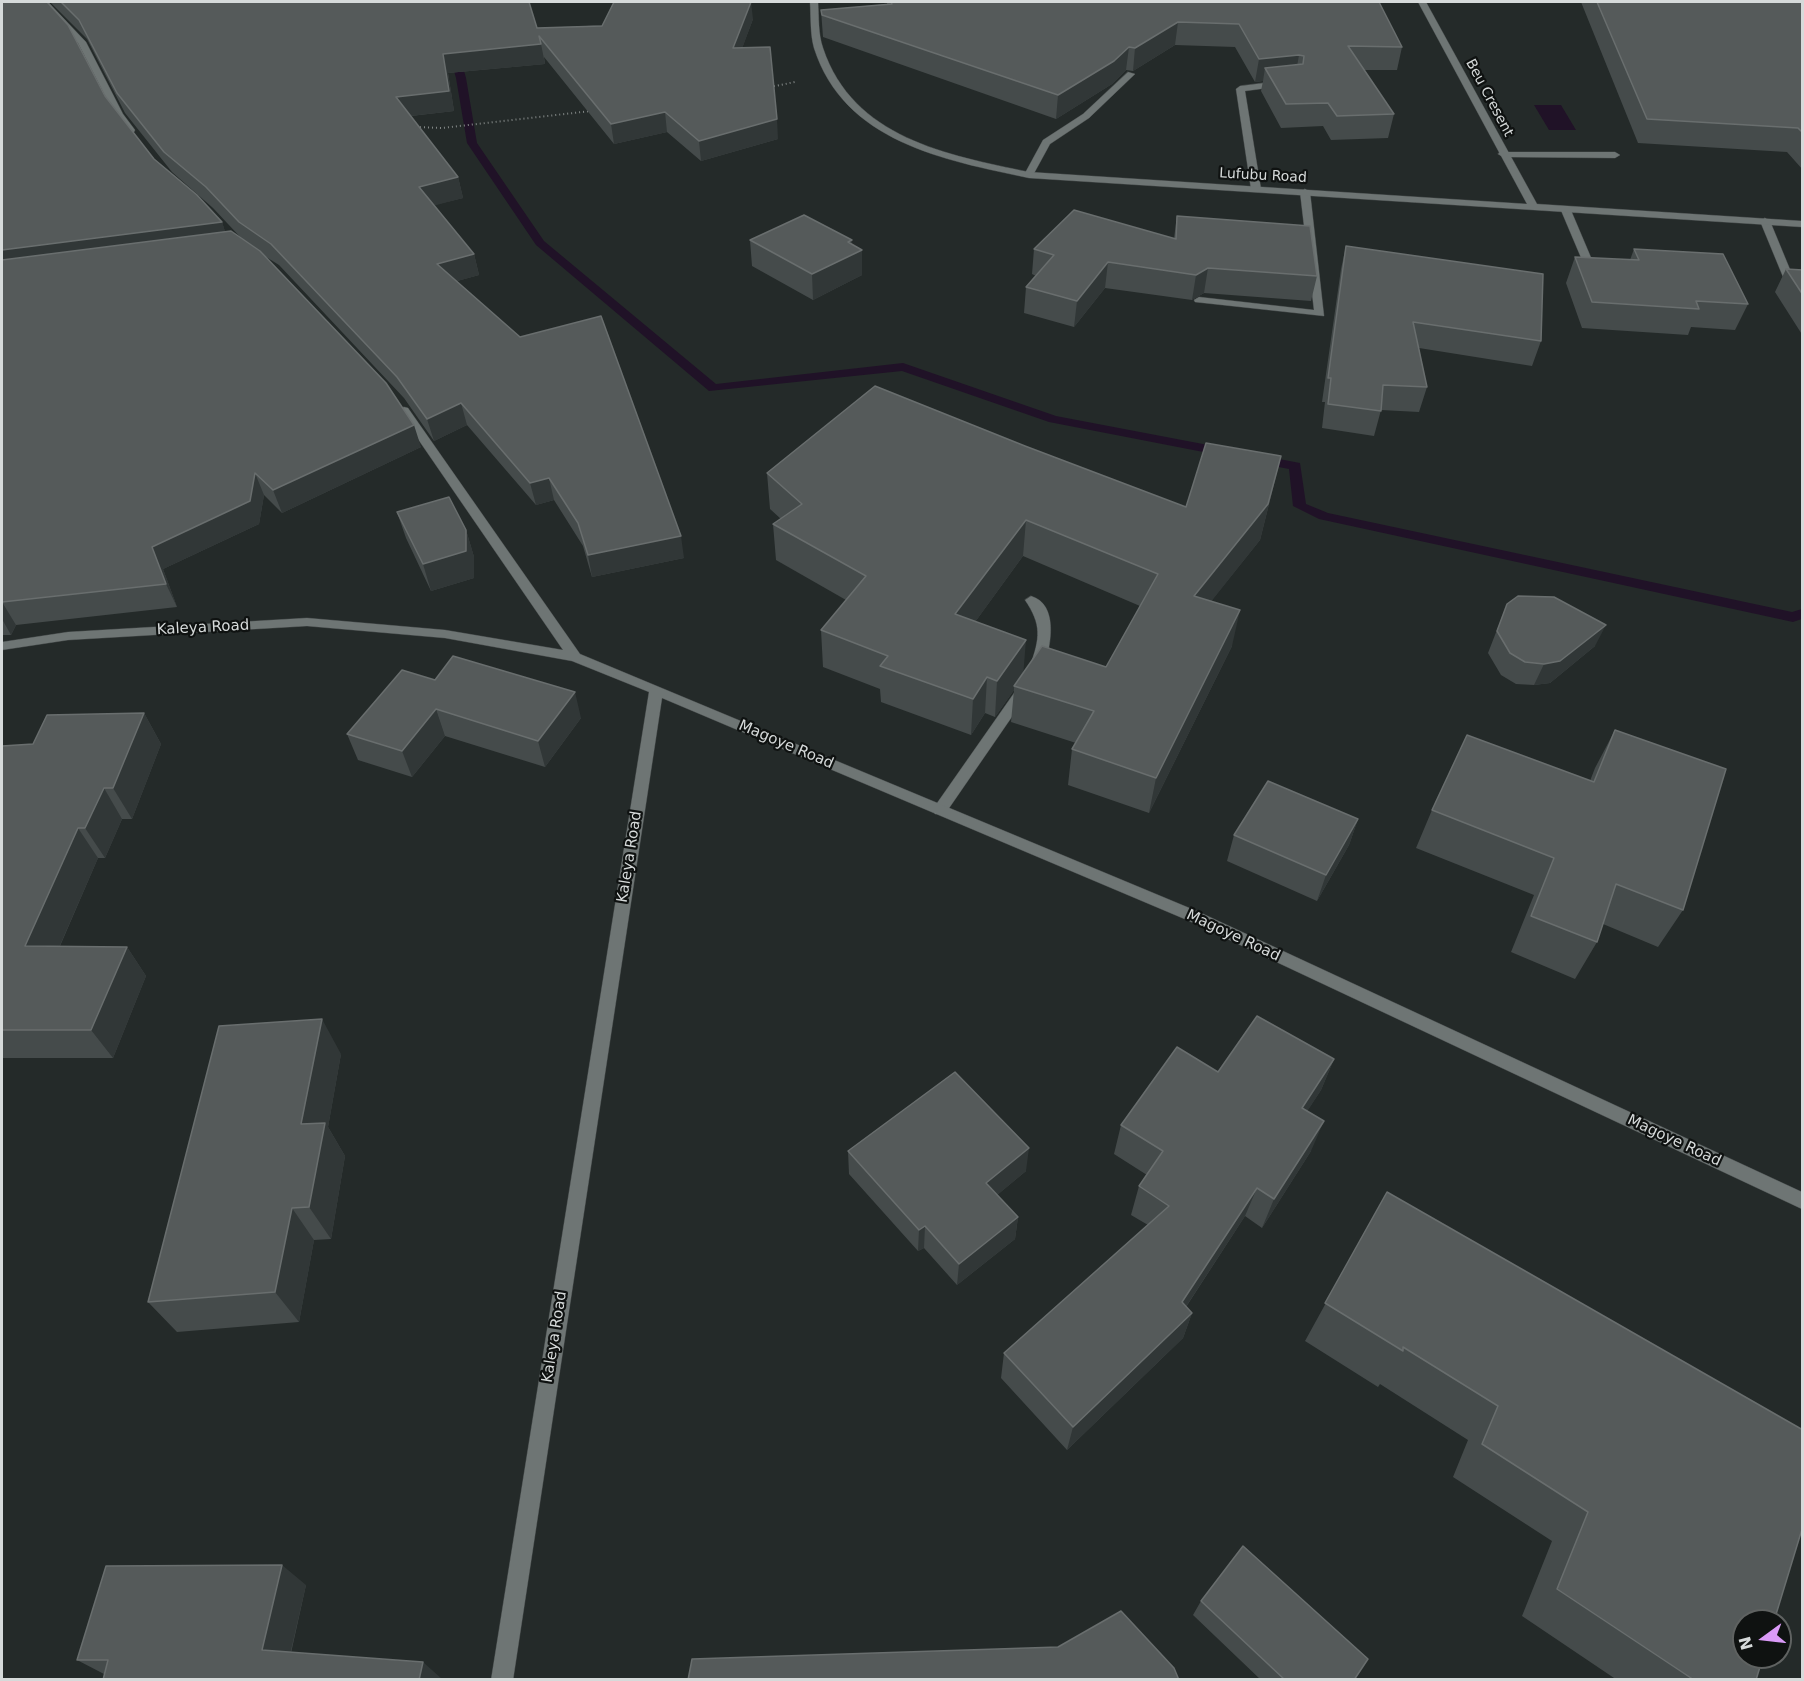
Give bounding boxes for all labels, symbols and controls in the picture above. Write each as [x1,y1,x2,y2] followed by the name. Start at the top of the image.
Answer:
[1461,56,1517,140] street label: Beu Cresent
[1219,165,1307,187] street label: Lufubu Road
[156,617,250,639] street label: Kaleya Road
[736,717,836,773] street label: Magoye Road
[614,810,646,904] street label: Kaleya Road
[1183,906,1283,966] street label: Magoye Road
[1624,1111,1724,1171] street label: Magoye Road
[539,1290,571,1384] street label: Kaleya Road
[1732,1609,1792,1669] north arrow
[1735,1634,1757,1652] text: N

